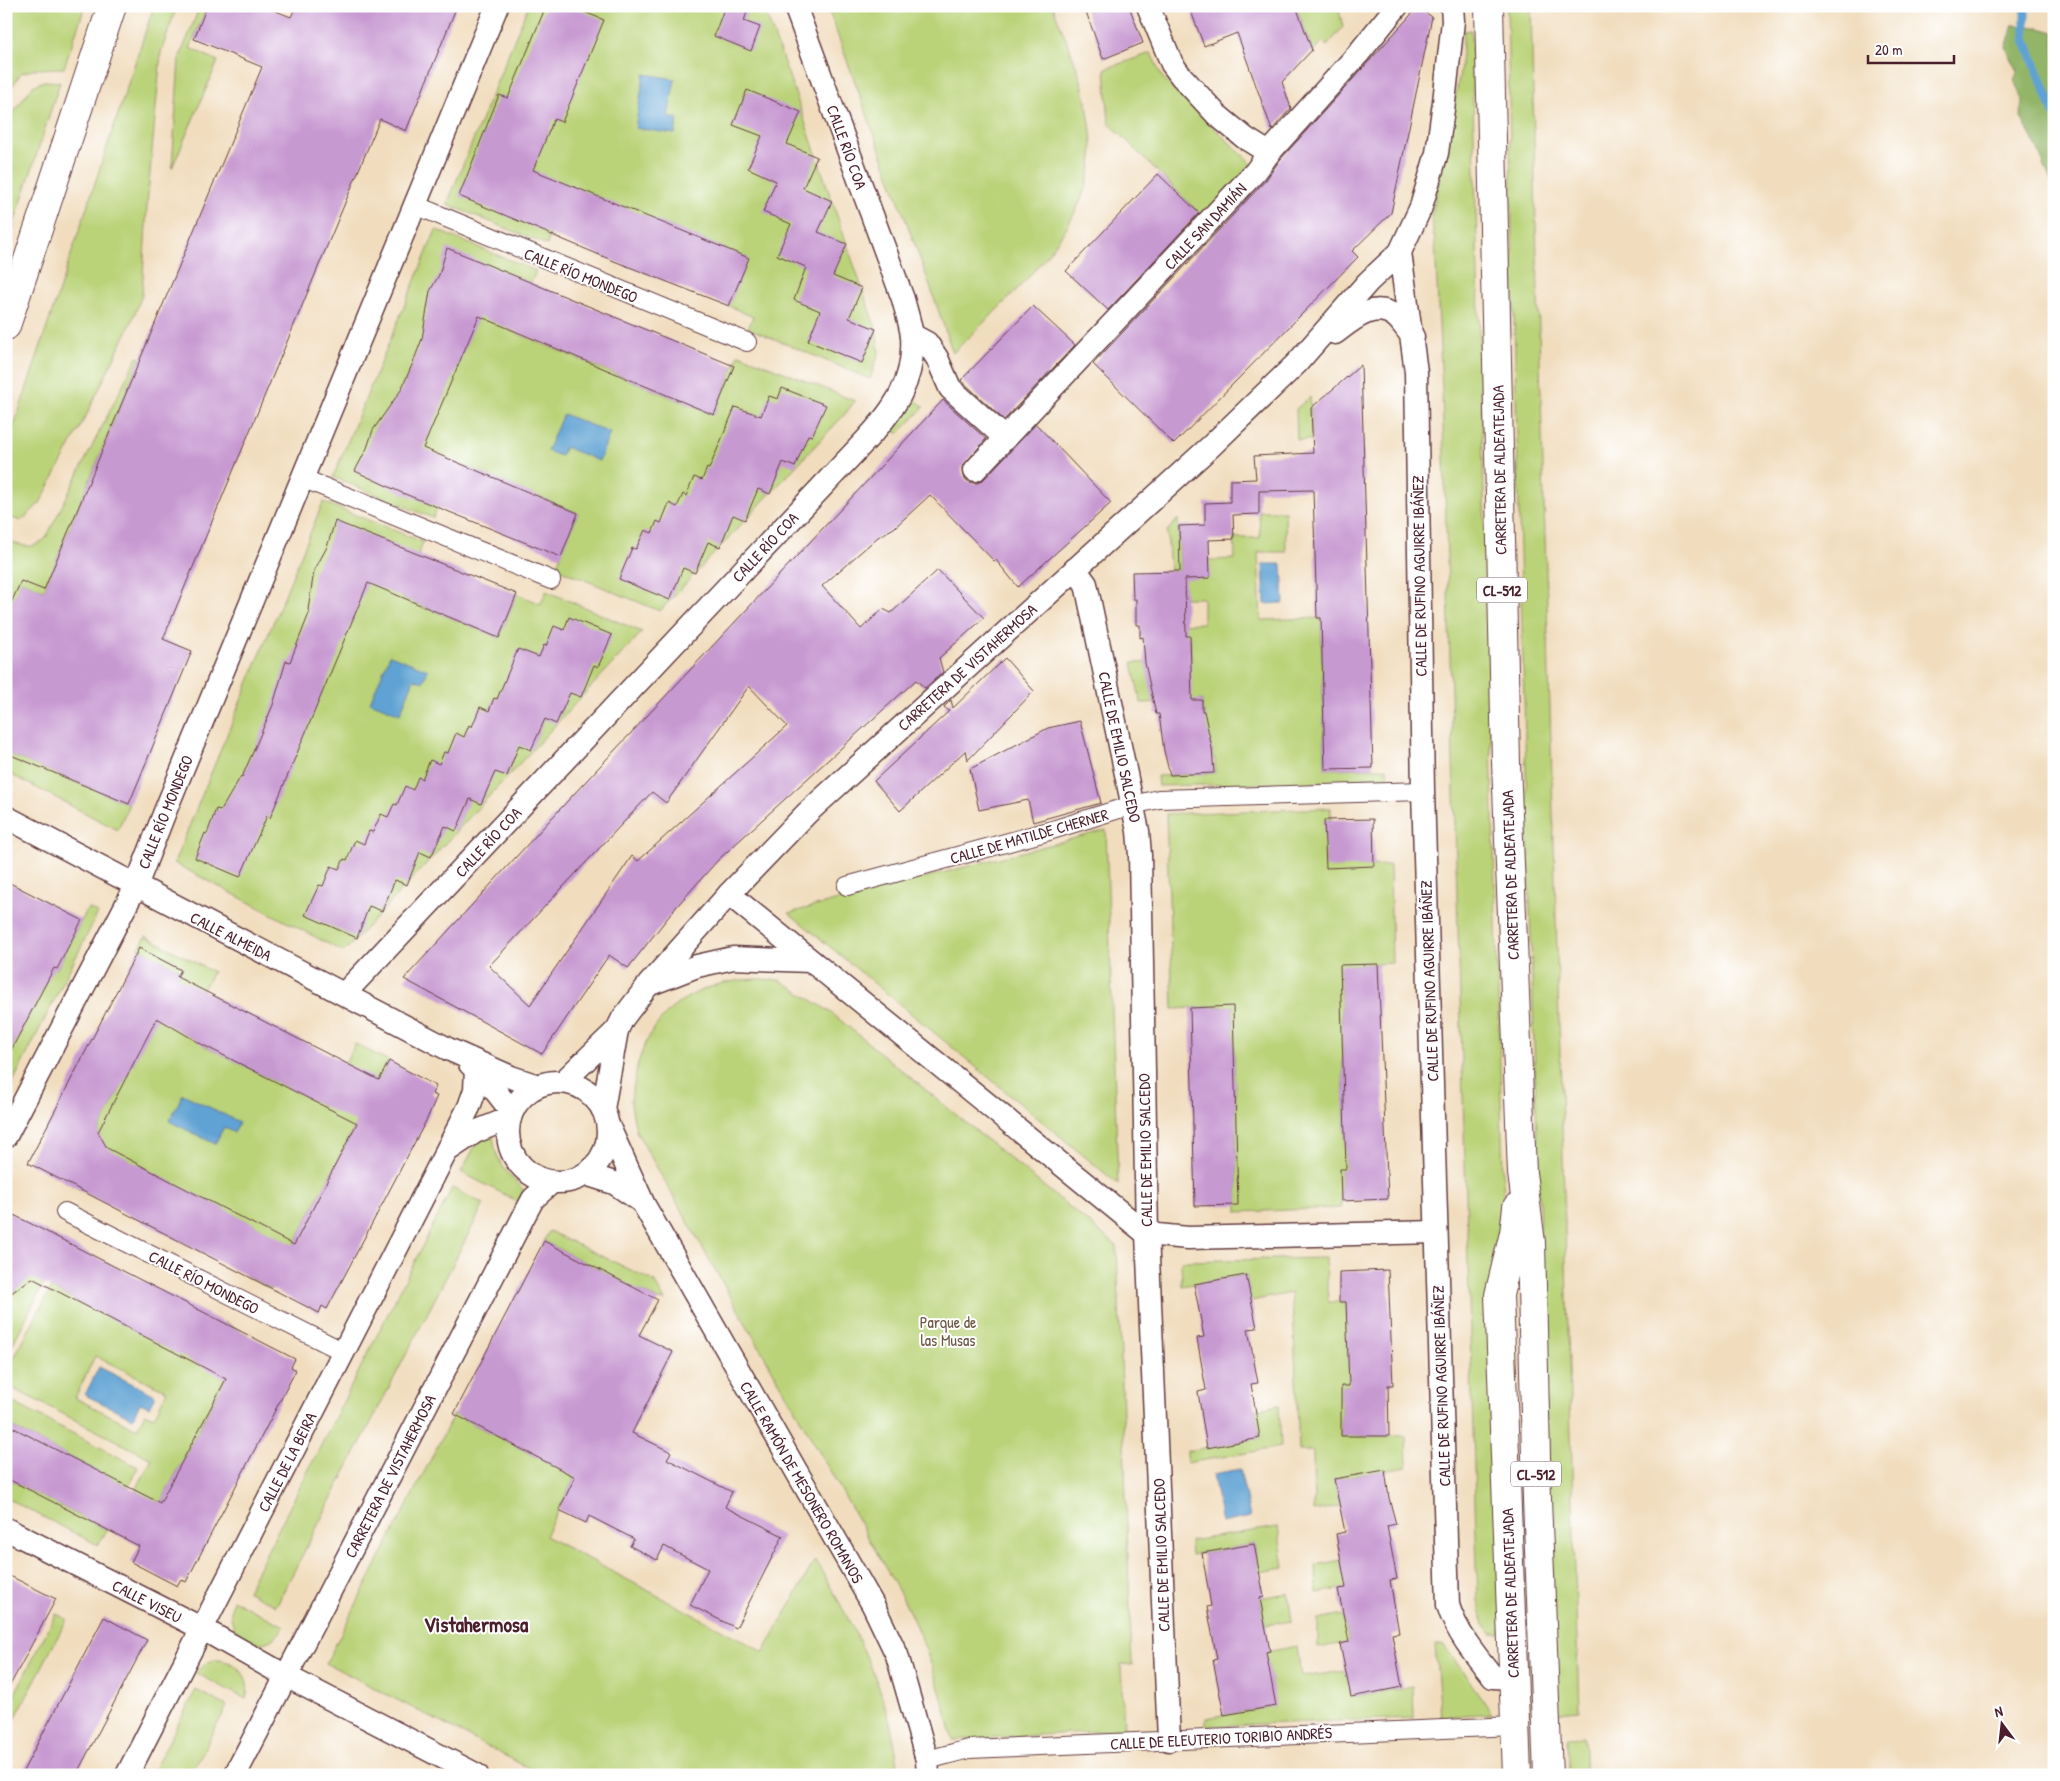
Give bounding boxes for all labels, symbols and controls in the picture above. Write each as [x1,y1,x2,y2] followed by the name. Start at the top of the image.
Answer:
[1868,32,1954,64] scale bar
[1875,39,1902,60] text: 20 m
[822,102,873,192] street label: CALLE RÍO COA
[1159,178,1251,274] street label: CALLE SAN DAMIÁN
[521,242,641,308] street label: CALLE RÍO MONDEGO
[1487,385,1511,555] street label: CARRETERA DE ALDEATEJADA
[1406,475,1432,677] street label: CALLE DE RUFINO AGUIRRE IBÁÑEZ
[727,507,803,587] street label: CALLE RÍO COA
[1477,578,1527,602] road number: CL-512
[893,598,1042,736] street label: CARRETERA DE VISTAHERMOSA
[1093,670,1147,825] street label: CALLE DE EMILIO SALCEDO
[132,752,198,872] street label: CALLE RÍO MONDEGO
[1496,790,1524,960] street label: CARRETERA DE ALDEATEJADA
[450,802,526,882] street label: CALLE RÍO COA
[947,803,1111,869] street label: CALLE DE MATILDE CHERNER
[1414,880,1444,1082] street label: CALLE DE RUFINO AGUIRRE IBÁÑEZ
[186,906,276,966] street label: CALLE ALMEIDA
[1133,1073,1157,1227] street label: CALLE DE EMILIO SALCEDO
[145,1245,263,1319] street label: CALLE RÍO MONDEGO
[1426,1285,1456,1487] street label: CALLE DE RUFINO AGUIRRE IBÁÑEZ
[920,1311,977,1351] park label: Parque de las Musas
[735,1377,869,1588] street label: CALLE RAMÓN DE MESONERO ROMANOS
[339,1390,441,1561] street label: CARRETERA DE VISTAHERMOSA
[252,1408,322,1516] street label: CALLE DE LA BEIRA
[1511,1462,1561,1486] road number: CL-512
[1147,1478,1175,1632] street label: CALLE DE EMILIO SALCEDO
[1496,1508,1524,1678] street label: CARRETERA DE ALDEATEJADA
[109,1574,186,1628] street label: CALLE VISEU
[424,1610,529,1639] district label: Vistahermosa
[1978,1698,2028,1748] north arrow
[1992,1701,2005,1721] text: N
[1110,1721,1333,1755] street label: CALLE DE ELEUTERIO TORIBIO ANDRÉS

